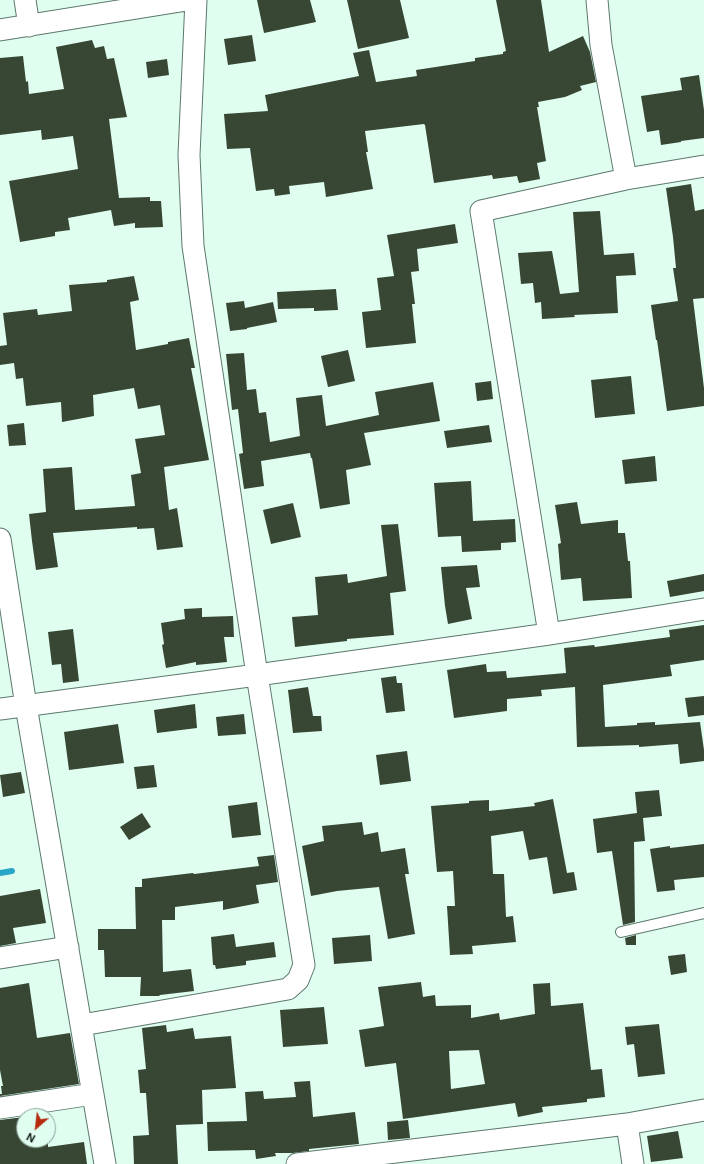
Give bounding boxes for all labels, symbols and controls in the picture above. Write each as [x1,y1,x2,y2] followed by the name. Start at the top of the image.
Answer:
[16,1108,56,1148] north arrow
[24,1130,38,1146] text: N

